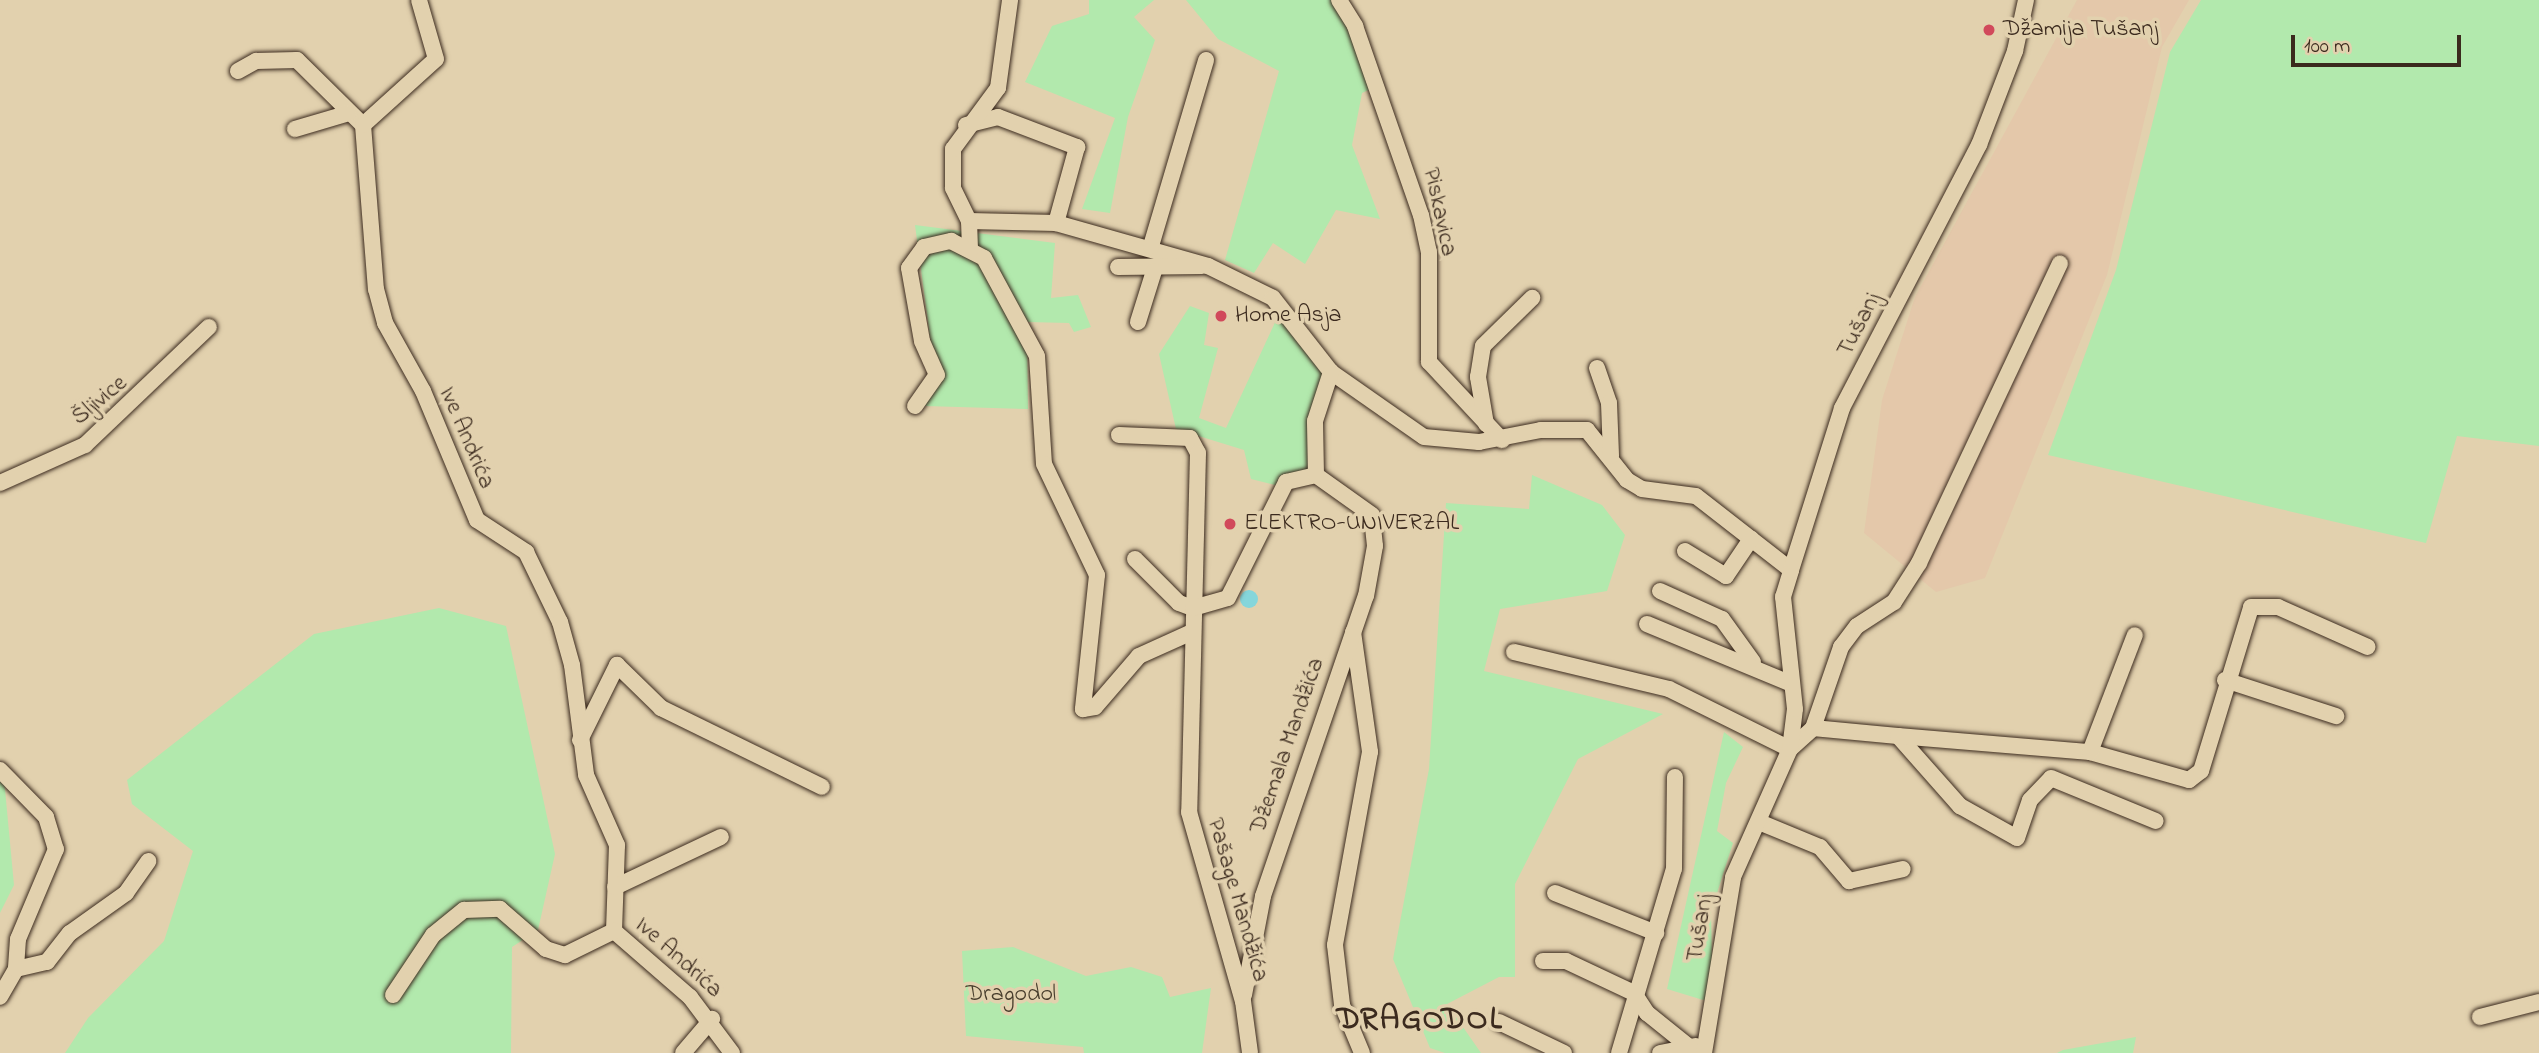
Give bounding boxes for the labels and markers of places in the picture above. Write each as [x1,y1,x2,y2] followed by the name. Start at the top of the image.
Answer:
[2003,16,2158,44] place label: Džamija Tušanj
[1981,22,1997,38] marker: Džamija Tušanj
[1235,302,1342,330] place label: Home Asja
[1213,308,1229,324] marker: Home Asja
[1244,510,1459,538] place label: ELEKTRO-UNIVERZAL
[1222,516,1238,532] marker: ELEKTRO-UNIVERZAL

